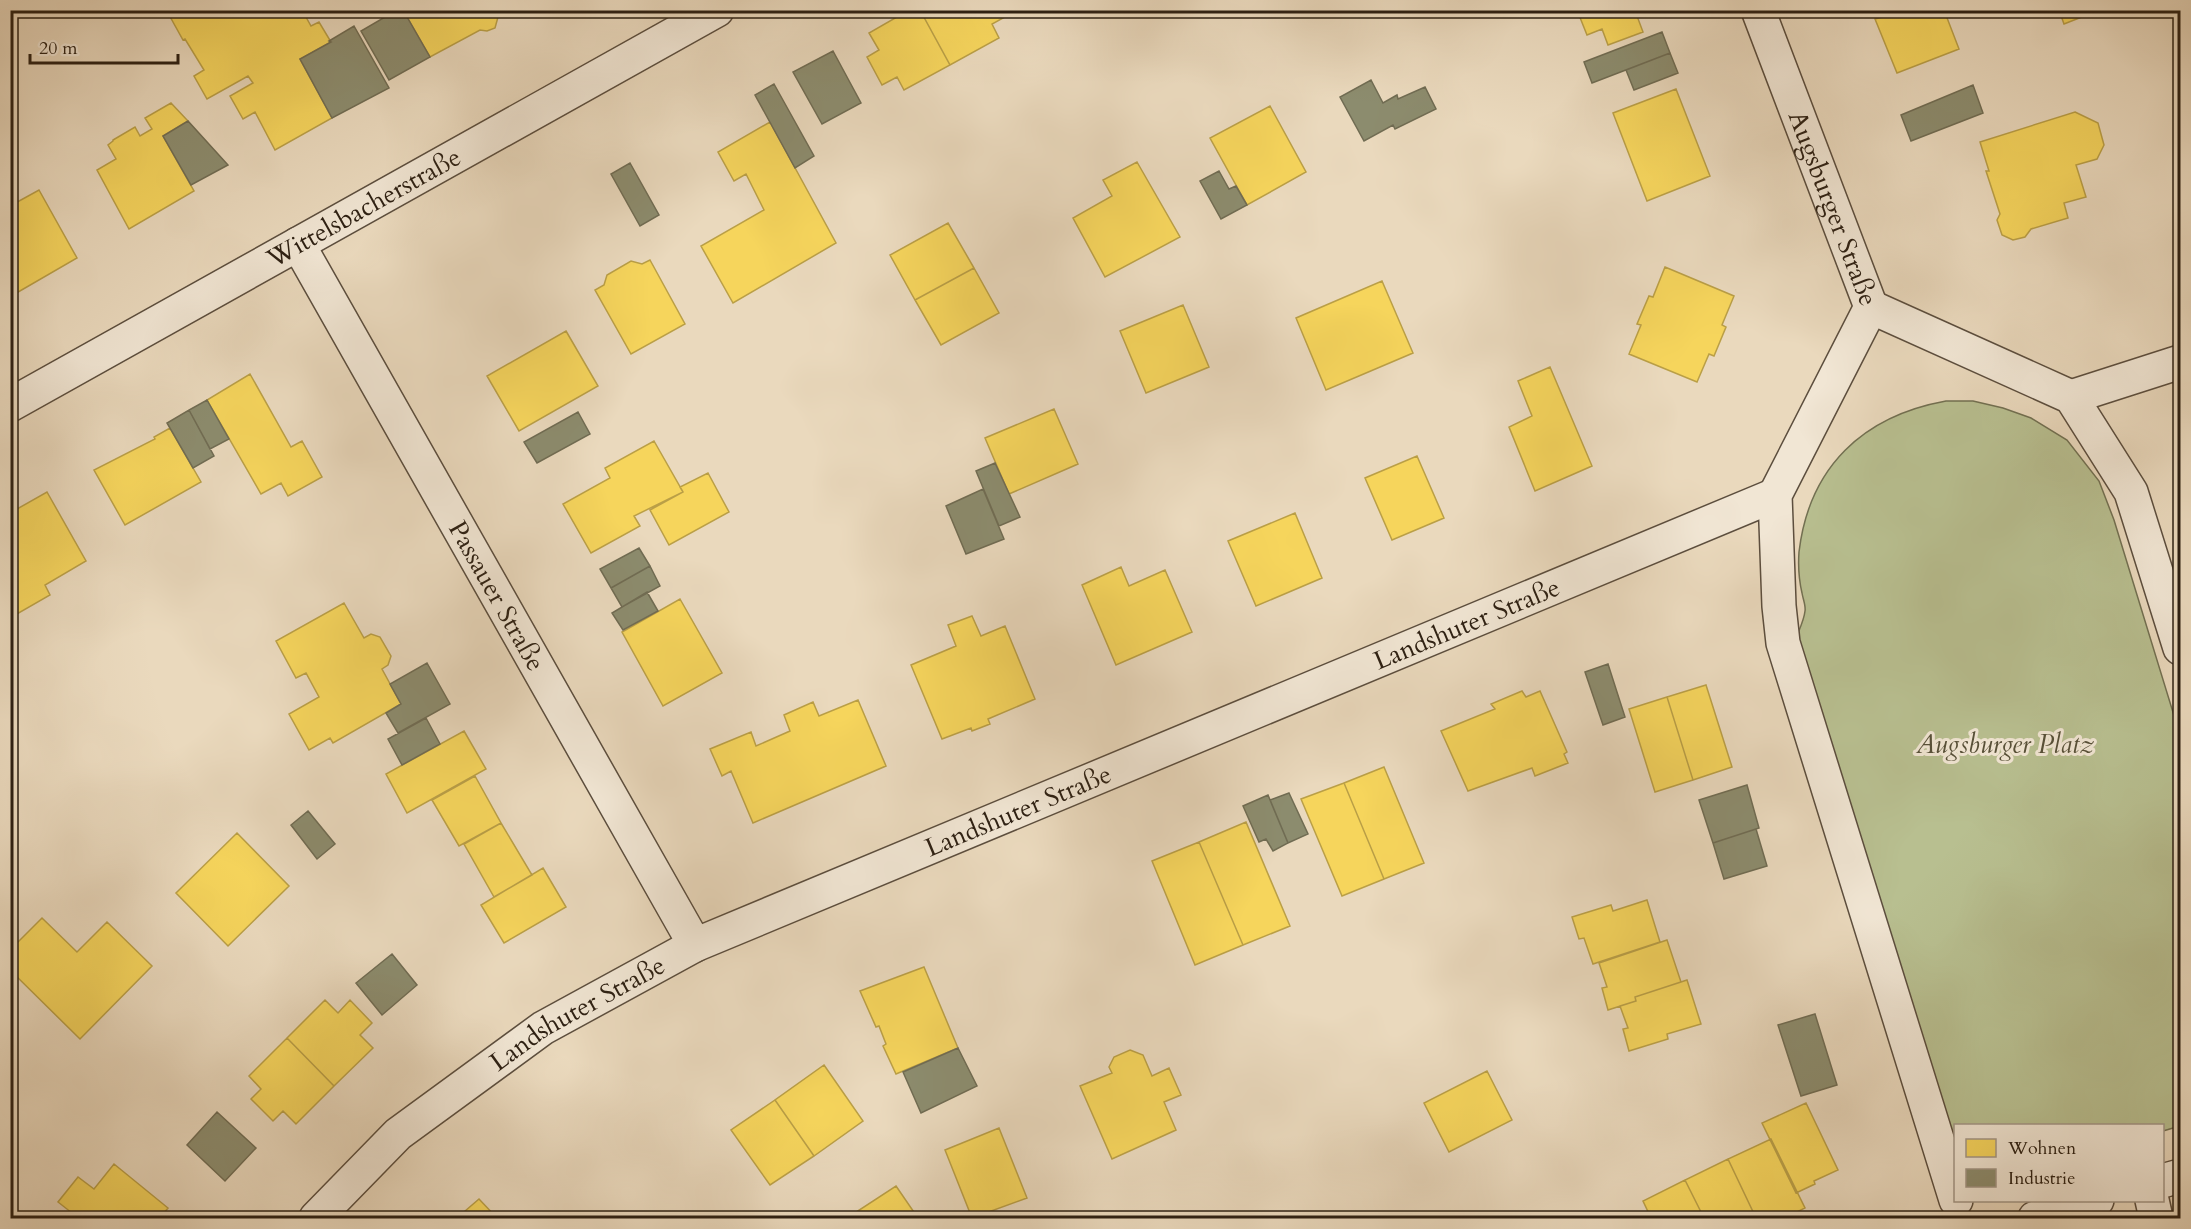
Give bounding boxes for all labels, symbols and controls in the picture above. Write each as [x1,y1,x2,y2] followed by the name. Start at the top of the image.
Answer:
[30,27,178,65] scale bar
[39,36,78,61] text: 20 m
[1780,106,1886,311] street label: Augsburger Straße
[260,140,467,277] street label: Wittelsbacherstraße
[440,514,553,677] street label: Passauer Straße
[1368,570,1565,678] street label: Landshuter Straße
[1915,727,2094,762] park label: Augsburger Platz
[920,757,1117,865] street label: Landshuter Straße
[483,948,671,1079] street label: Landshuter Straße
[1954,1124,2164,1202] legend
[2007,1136,2077,1161] text: Wohnen
[2008,1166,2075,1191] text: Industrie

